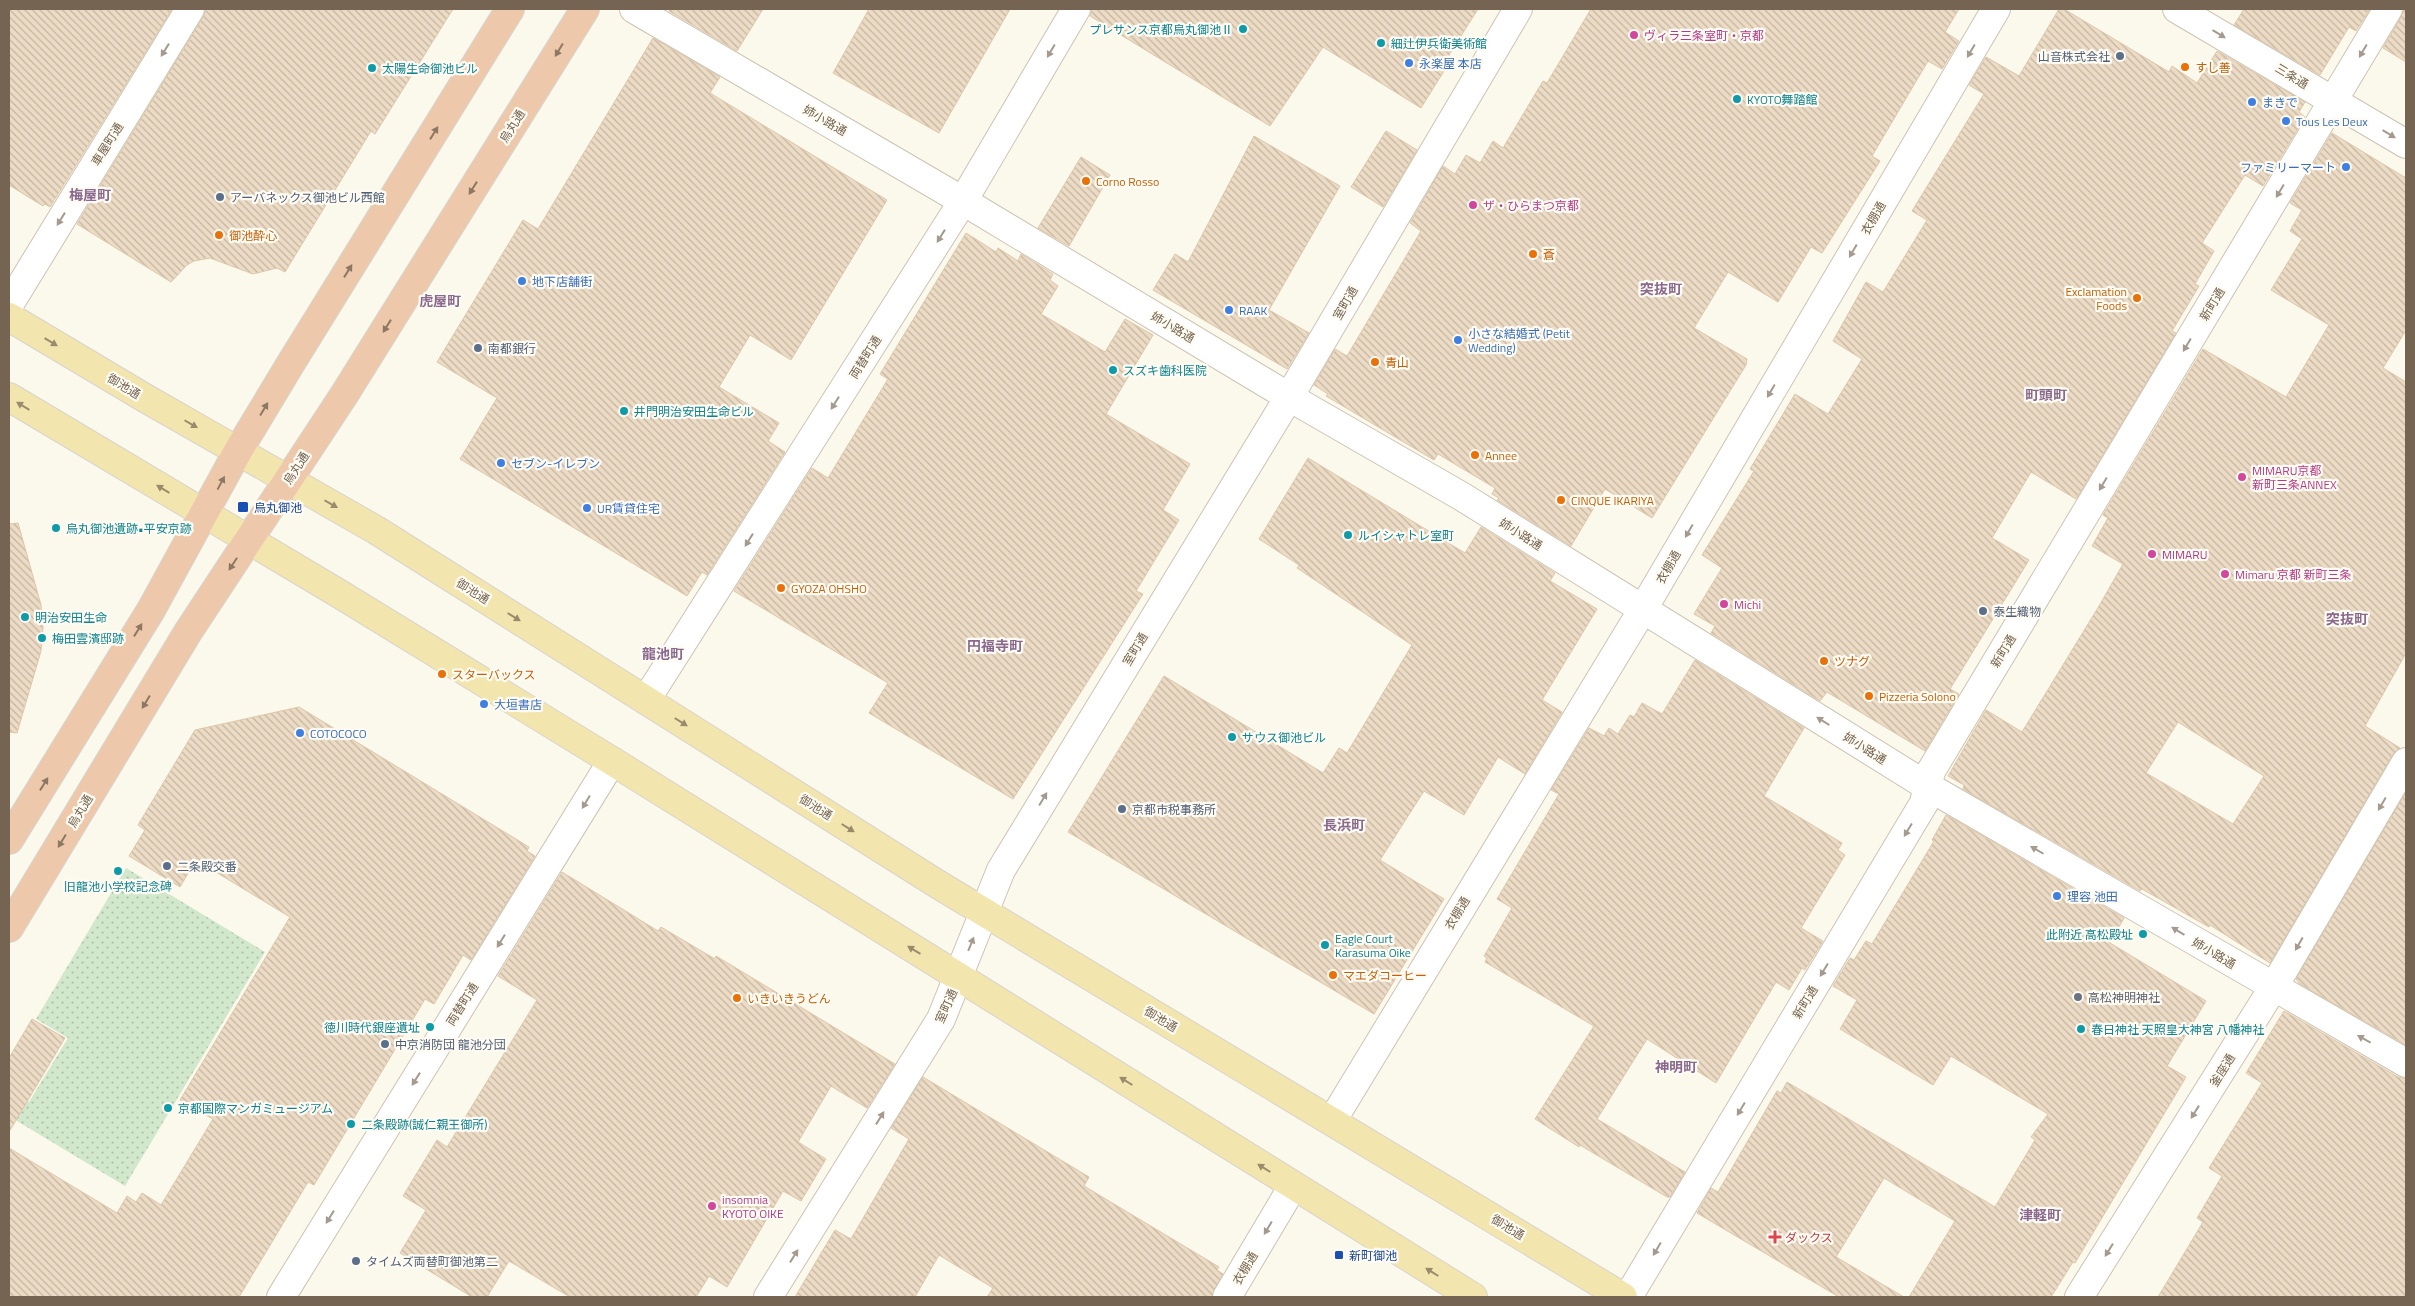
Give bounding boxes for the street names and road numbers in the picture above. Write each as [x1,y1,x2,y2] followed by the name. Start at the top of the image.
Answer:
[2272,59,2312,93] street label: 三条通
[799,100,851,140] street label: 姉小路通
[494,106,530,146] street label: 烏丸通
[86,119,128,169] street label: 車屋町通
[1856,198,1890,238] street label: 衣棚通
[1328,283,1362,323] street label: 室町通
[2195,284,2229,324] street label: 新町通
[1148,306,1198,348] street label: 姉小路通
[844,332,886,382] street label: 両替町通
[104,369,144,403] street label: 御池通
[278,448,314,488] street label: 烏丸通
[1496,513,1546,555] street label: 姉小路通
[1651,547,1685,587] street label: 衣棚通
[453,573,493,609] street label: 御池通
[1118,629,1152,669] street label: 室町通
[1986,631,2020,671] street label: 新町通
[1840,727,1890,769] street label: 姉小路通
[796,789,836,825] street label: 御池通
[63,791,97,831] street label: 烏丸通
[1440,893,1474,933] street label: 衣棚通
[2189,932,2239,974] street label: 姉小路通
[441,979,483,1029] street label: 両替町通
[1788,982,1822,1022] street label: 新町通
[930,986,962,1026] street label: 室町通
[1141,1002,1181,1036] street label: 御池通
[2204,1050,2240,1090] street label: 釜座通
[1488,1210,1528,1244] street label: 御池通
[1228,1248,1262,1288] street label: 衣棚通

